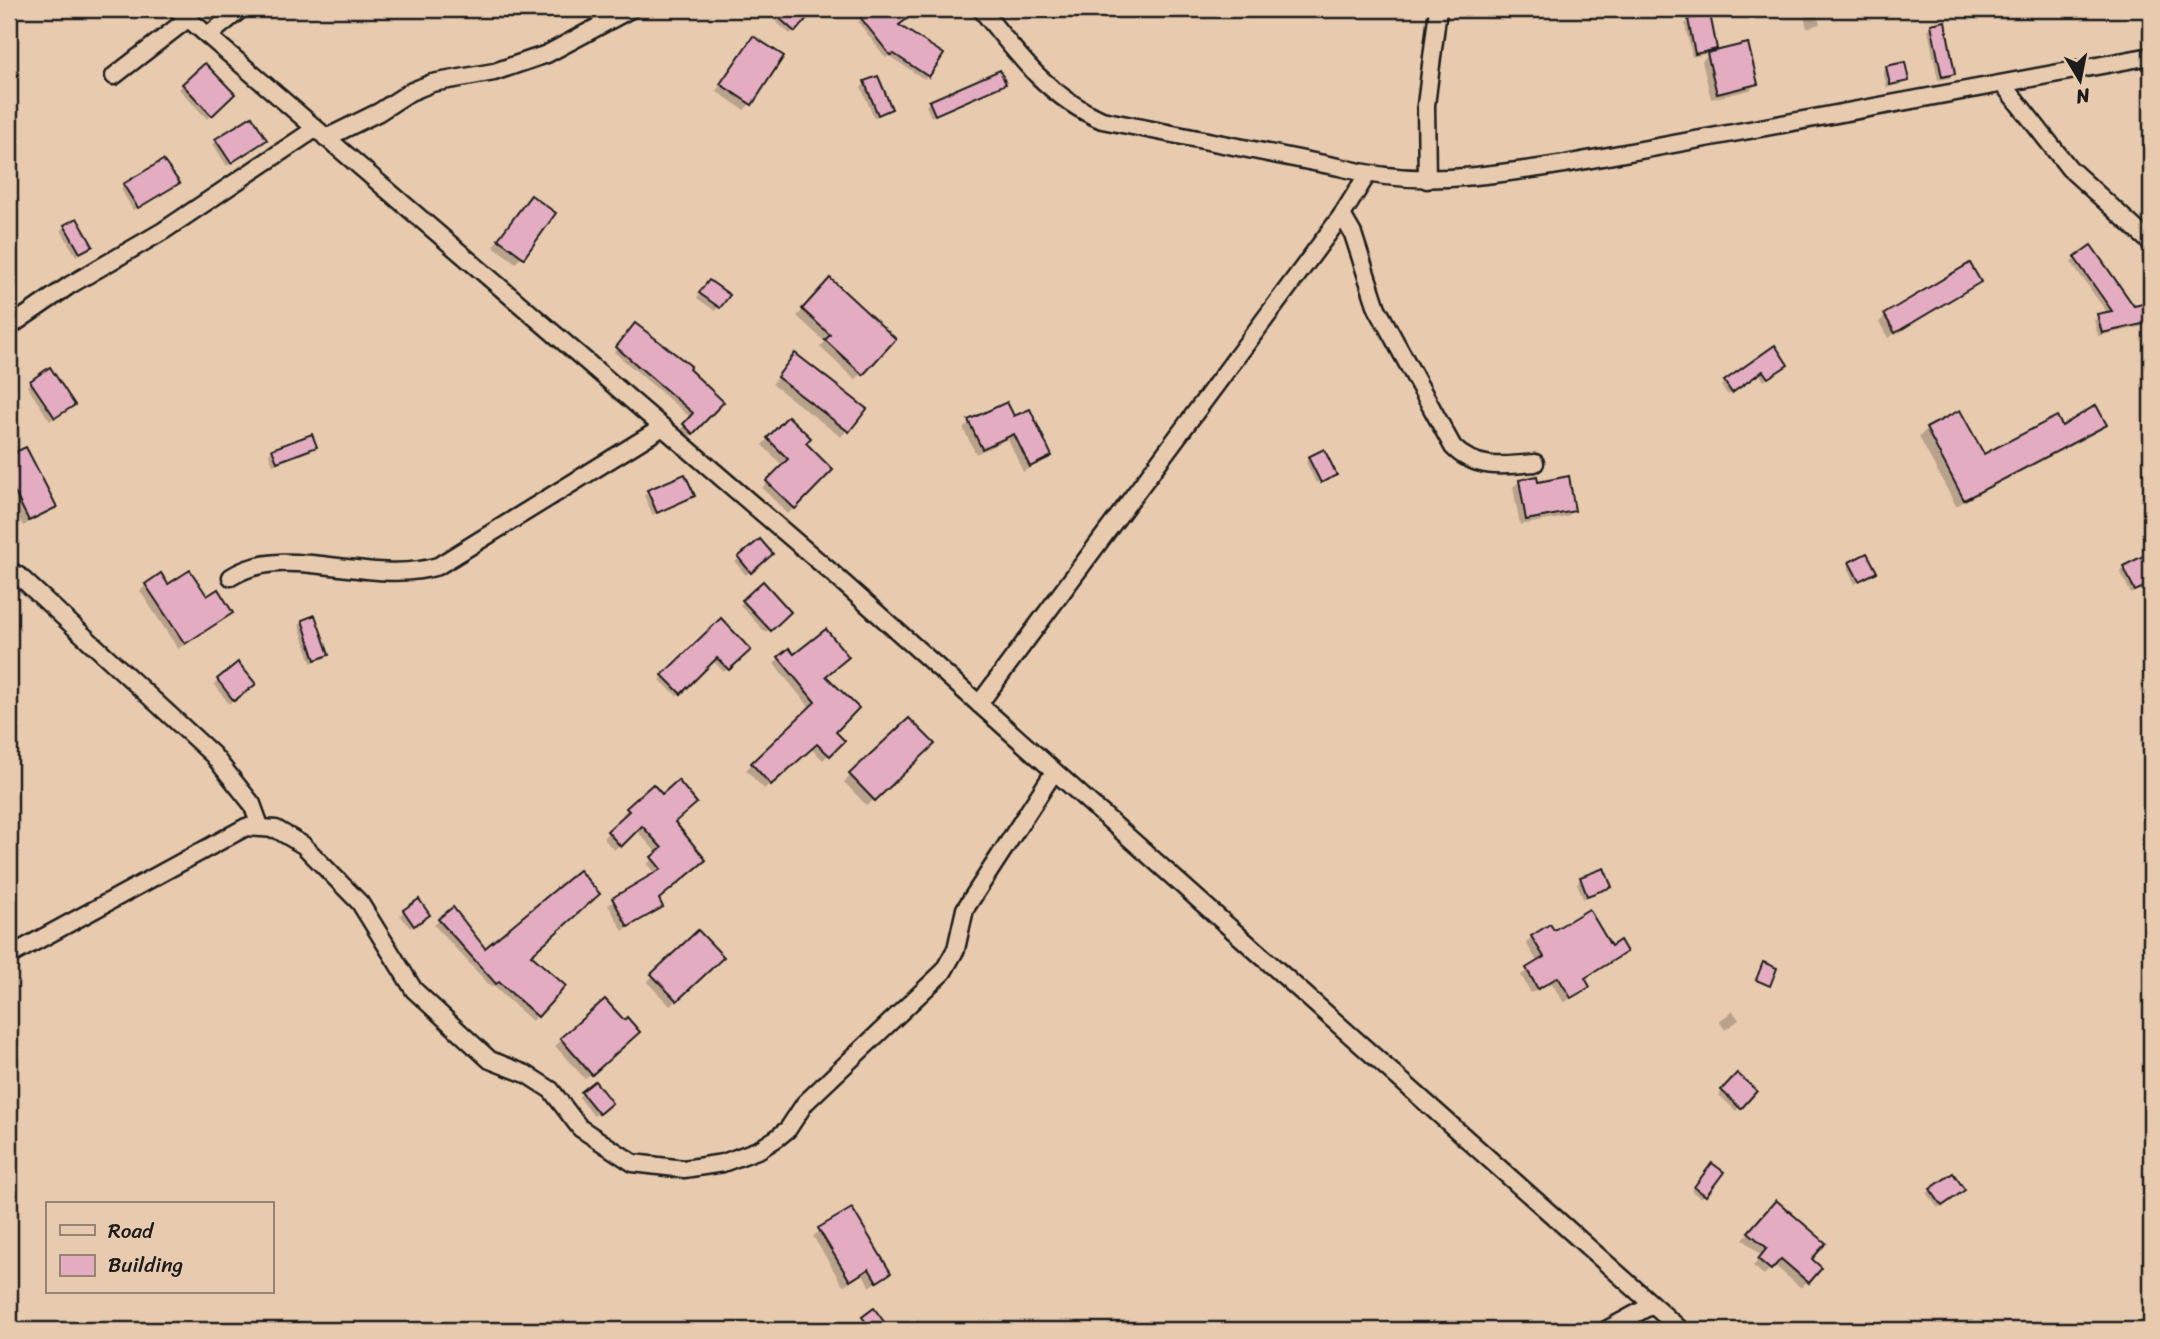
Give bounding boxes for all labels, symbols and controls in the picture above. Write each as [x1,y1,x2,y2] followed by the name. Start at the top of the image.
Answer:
[2044,46,2114,116] north arrow
[2073,79,2093,114] text: N
[46,1202,273,1294] legend
[108,1212,155,1250] text: Road
[108,1246,184,1284] text: Building

